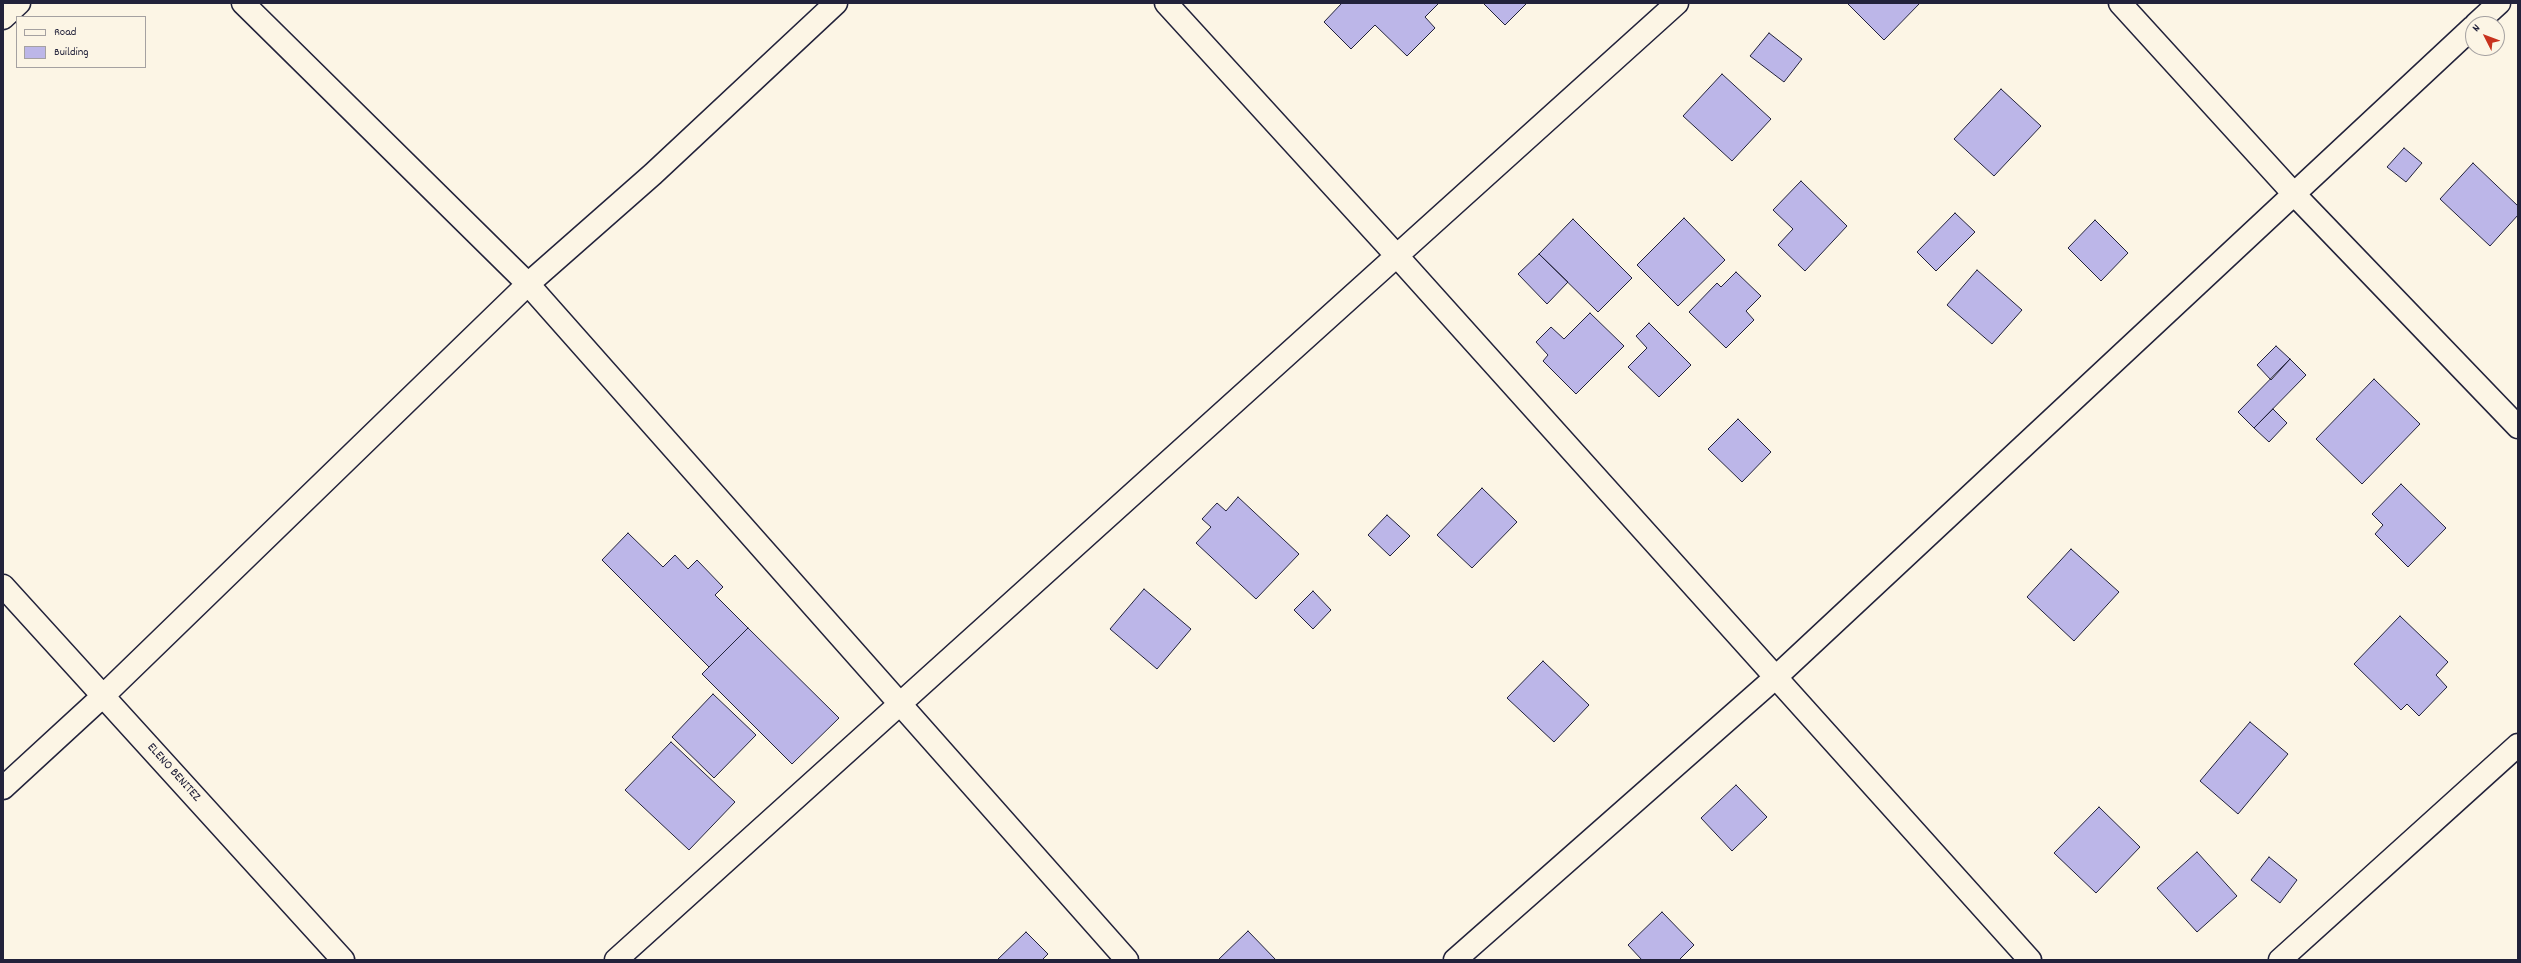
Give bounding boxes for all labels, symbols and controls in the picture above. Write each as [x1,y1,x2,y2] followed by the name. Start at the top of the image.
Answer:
[16,16,146,68] legend
[2465,16,2505,56] north arrow
[2469,21,2485,36] text: N
[54,24,76,41] text: Road
[54,44,89,61] text: Building
[143,741,203,805] street label: ELENO BENITEZ

